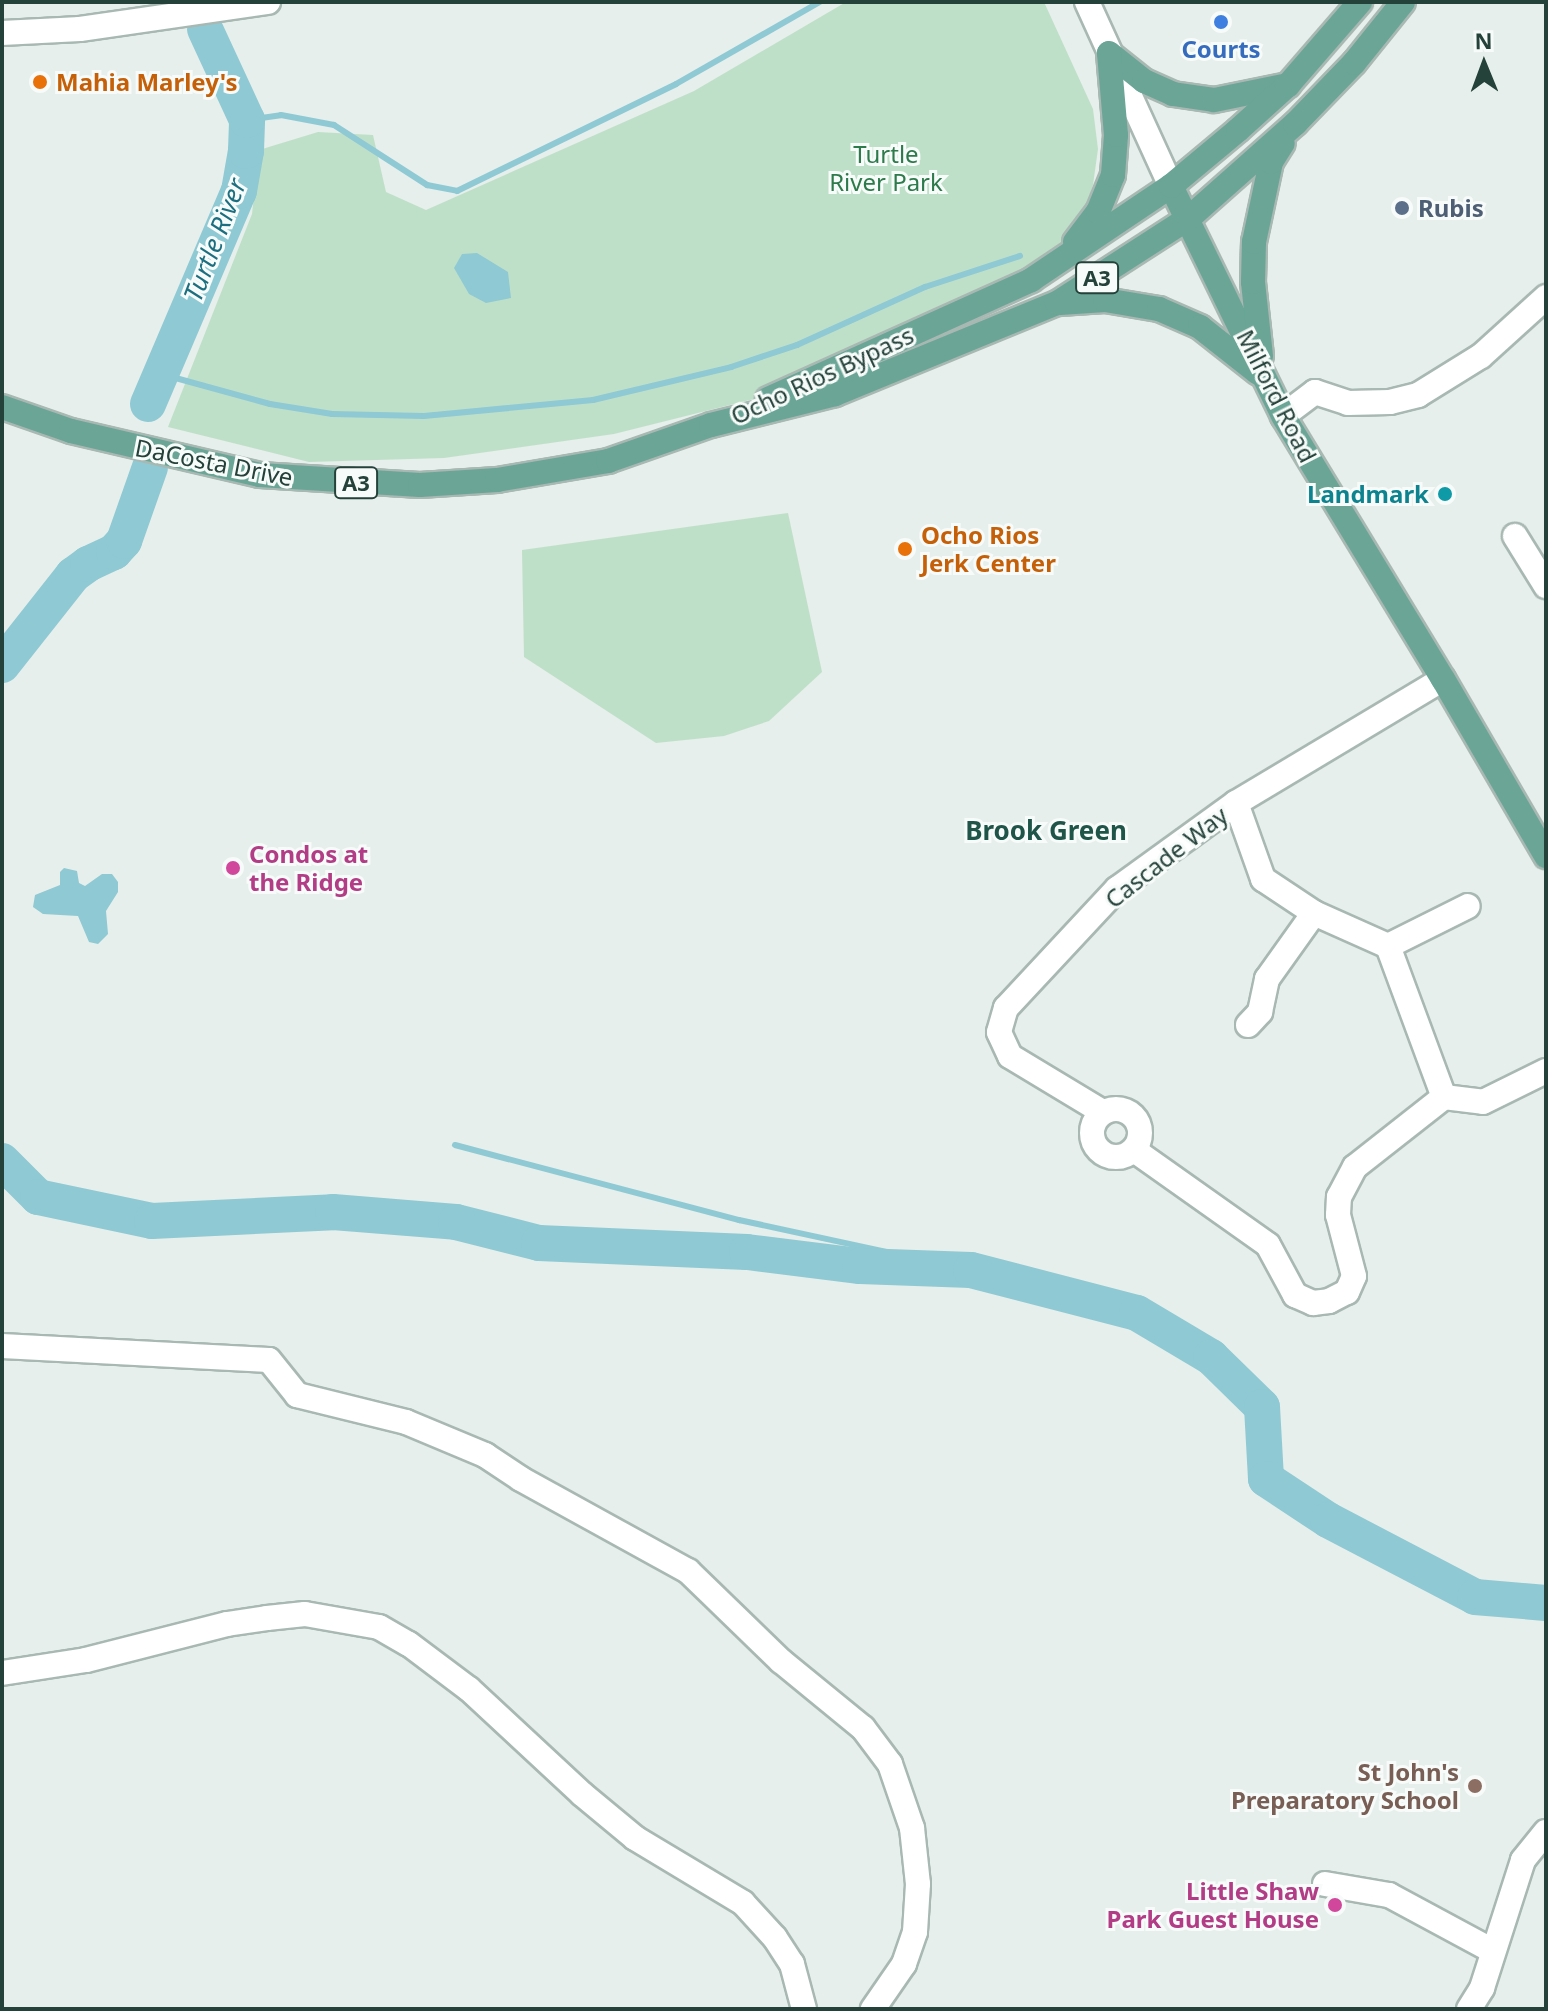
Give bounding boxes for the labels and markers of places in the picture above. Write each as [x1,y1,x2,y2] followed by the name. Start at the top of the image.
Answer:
[1212,13,1230,31] marker: Courts
[1181,35,1261,63] place label: Courts
[56,68,238,96] place label: Mahia Marley's
[31,73,49,91] marker: Mahia Marley's
[1418,194,1484,222] place label: Rubis
[1393,199,1411,217] marker: Rubis
[1307,480,1429,508] place label: Landmark
[1436,485,1454,503] marker: Landmark
[921,521,1056,577] place label: Ocho Rios Jerk Center
[896,540,914,558] marker: Ocho Rios Jerk Center
[249,840,368,896] place label: Condos at the Ridge
[224,859,242,877] marker: Condos at the Ridge
[1231,1758,1459,1814] place label: St John's Preparatory School
[1466,1777,1484,1795] marker: St John's Preparatory School
[1107,1877,1319,1933] place label: Little Shaw Park Guest House
[1326,1896,1344,1914] marker: Little Shaw Park Guest House

